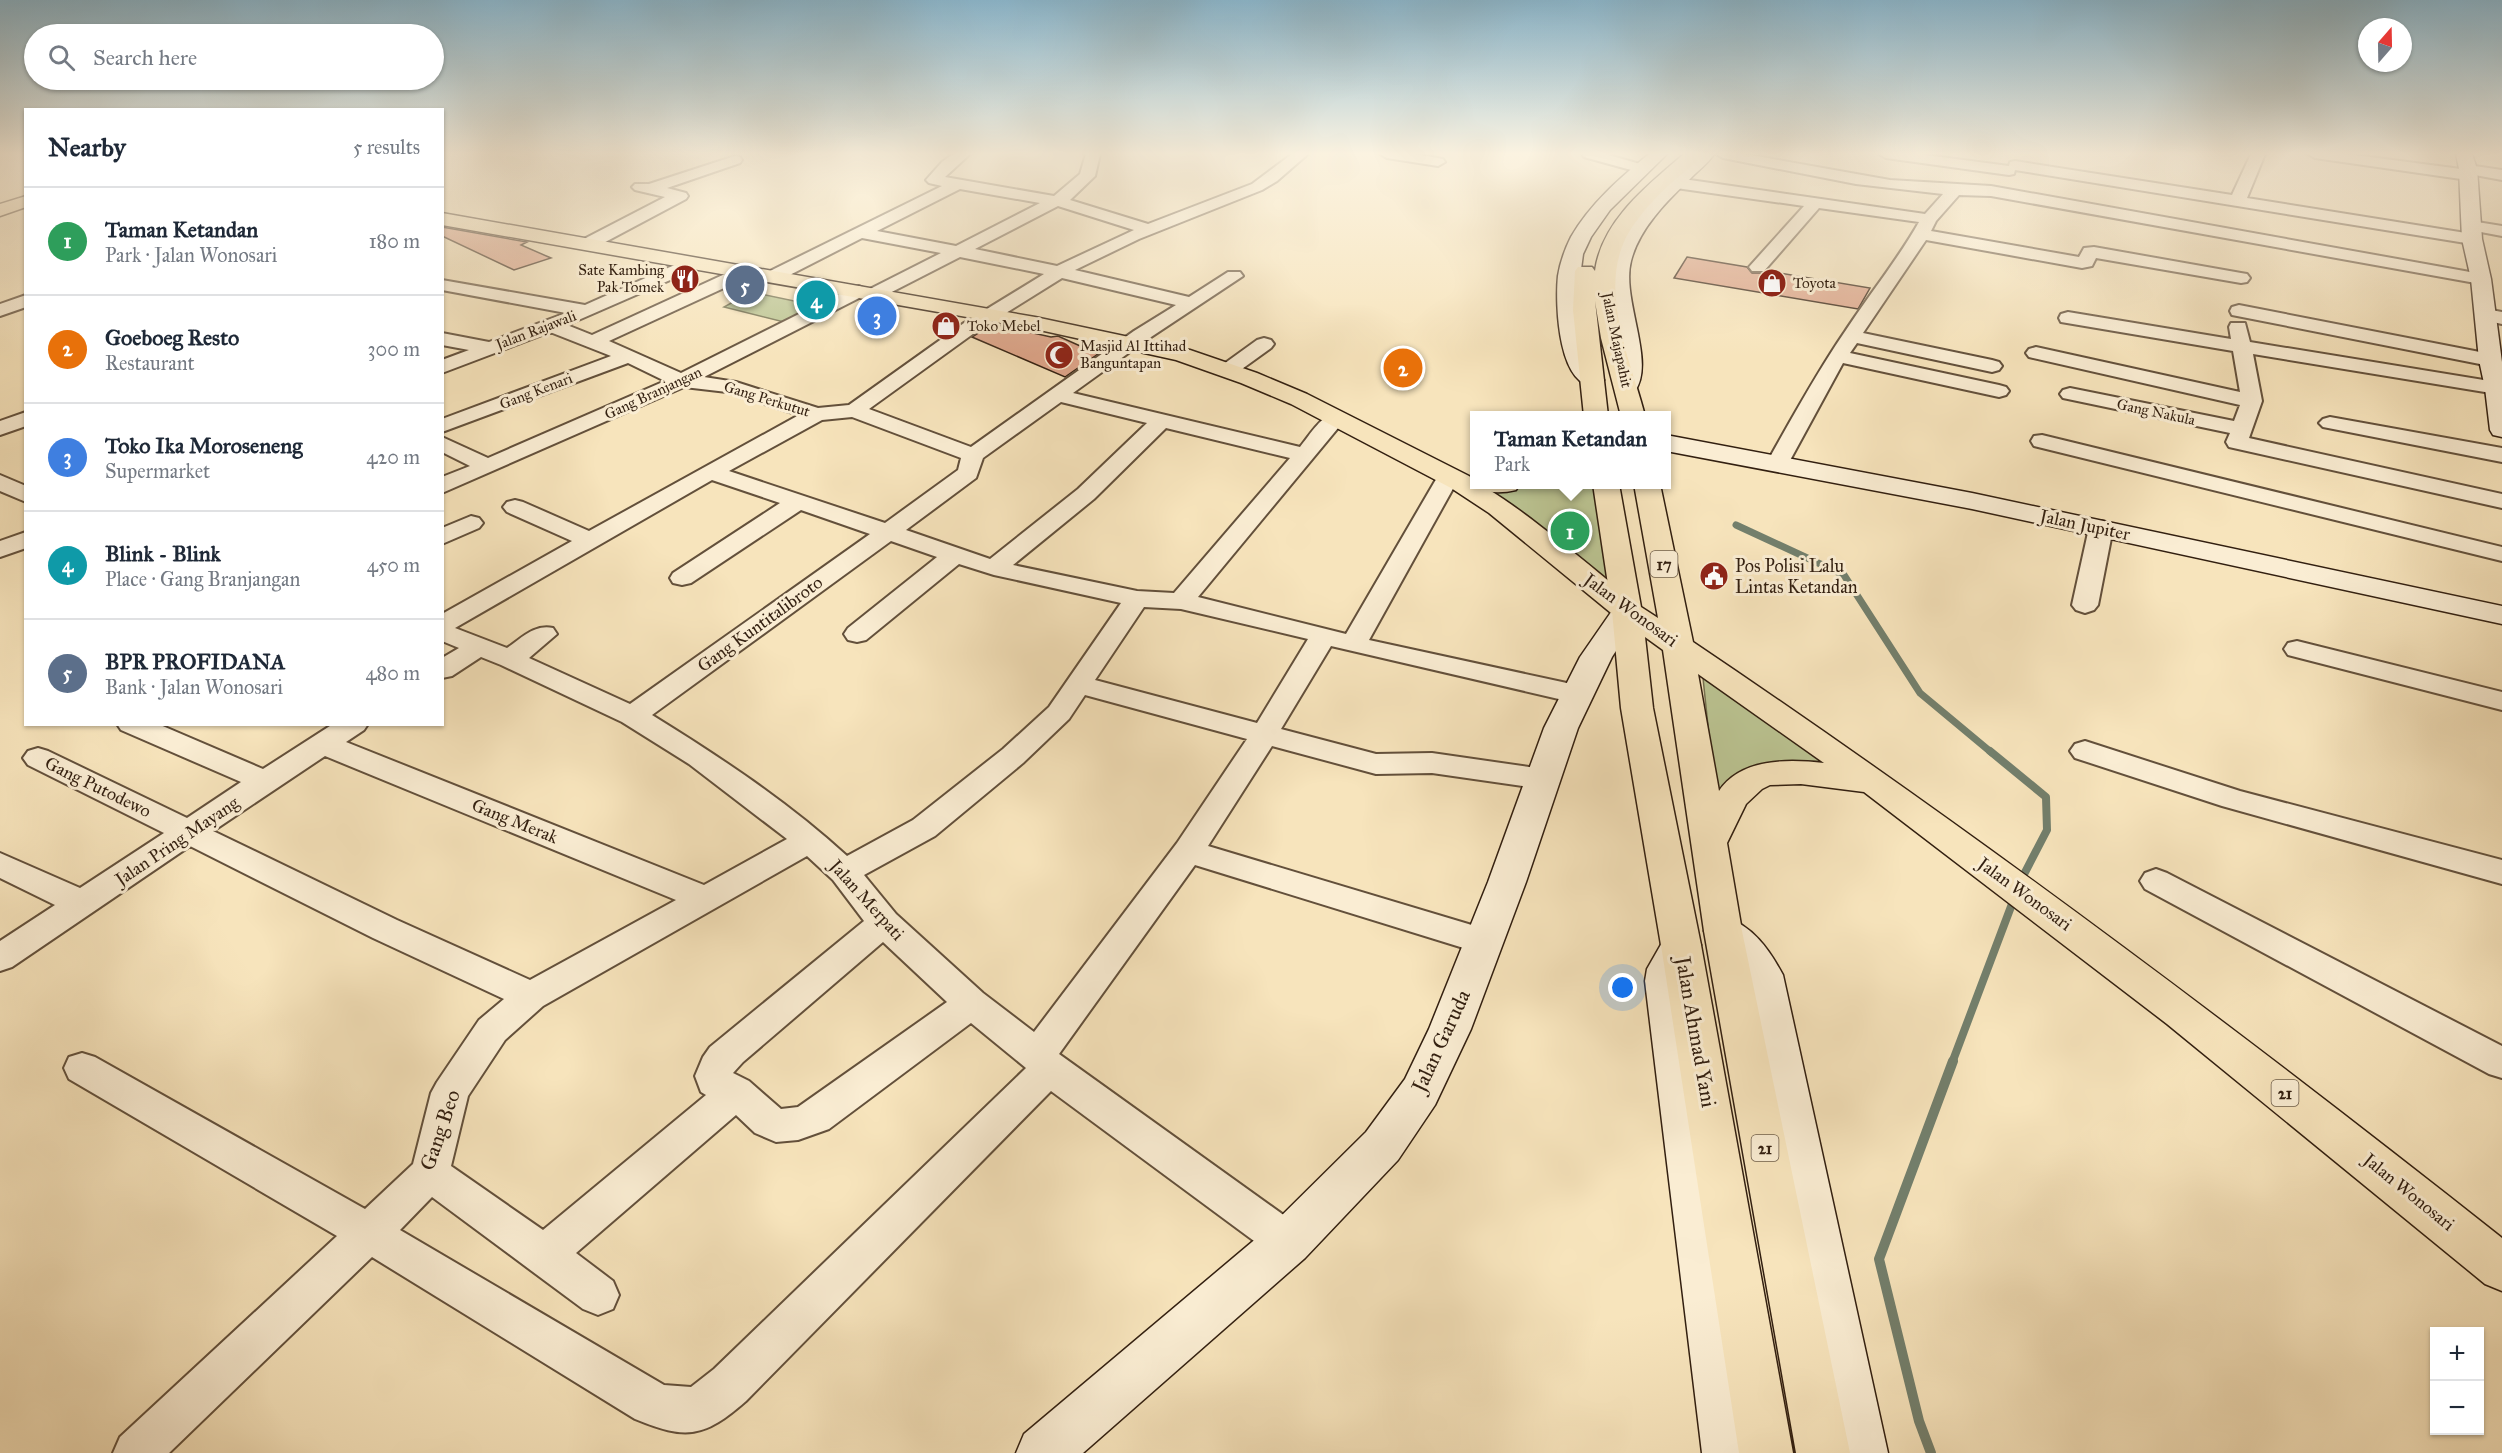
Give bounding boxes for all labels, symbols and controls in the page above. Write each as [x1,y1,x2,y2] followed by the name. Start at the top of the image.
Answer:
[2358,18,2412,72] north arrow
[24,24,444,90] search box
[45,41,78,74] icon: search
[93,44,197,71] text: Search here
[48,131,126,163] text: Nearby
[353,135,420,159] text: 5 results
[105,216,258,243] text: Taman Ketandan
[64,229,71,253] text: 1
[369,229,420,253] text: 180 m
[105,243,277,267] text: Park · Jalan Wonosari
[578,261,665,296] place label: Sate Kambing Pak Tomek
[726,262,764,308] pin: 5
[669,263,701,295] restaurant icon: Sate Kambing Pak Tomek
[1756,267,1788,299] shop icon: Toyota
[1793,274,1836,292] place label: Toyota
[796,278,836,322] pin: 4
[1597,289,1636,390] street label: Jalan Majapahit
[858,294,896,338] pin: 3
[491,306,579,355] street label: Jalan Rajawali
[930,310,962,342] shop icon: Toko Mebel
[967,317,1041,335] place label: Toko Mebel
[105,324,239,351] text: Goeboeg Resto
[63,337,72,361] text: 2
[368,337,420,361] text: 300 m
[1080,337,1187,372] place label: Masjid Al Ittihad Banguntapan
[1043,339,1075,371] mosque icon: Masjid Al Ittihad Banguntapan
[1384,346,1422,391] pin: 2
[105,351,195,375] text: Restaurant
[602,363,704,423] street label: Gang Branjangan
[497,369,575,413] street label: Gang Kenari
[722,377,813,421] street label: Gang Perkutut
[2115,395,2198,429] street label: Gang Nakula
[1470,411,1671,489] popup
[1494,425,1647,452] text: Taman Ketandan
[105,432,302,459] text: Toko Ika Moroseneng
[64,445,72,469] text: 3
[366,445,420,469] text: 420 m
[1494,452,1530,476] text: Park
[105,459,210,483] text: Supermarket
[2036,504,2132,546] street label: Jalan Jupiter
[1550,508,1590,554] pin: 1
[105,540,221,567] text: Blink - Blink
[1650,551,1678,577] road number: 17
[62,553,73,577] text: 4
[367,553,420,577] text: 450 m
[1735,555,1858,598] place label: Pos Polisi Lalu Lintas Ketandan
[1698,560,1730,592] public building icon: Pos Polisi Lalu Lintas Ketandan
[105,567,300,591] text: Place · Gang Branjangan
[1577,567,1682,652] street label: Jalan Wonosari
[693,571,828,678] street label: Gang Kuntitalibroto
[105,648,285,675] text: BPR PROFIDANA
[63,661,72,685] text: 5
[365,661,420,685] text: 480 m
[105,675,283,699] text: Bank · Jalan Wonosari
[41,752,155,823] street label: Gang Putodewo
[109,791,244,892] street label: Jalan Pring Mayang
[468,794,562,849] street label: Gang Merak
[1971,851,2076,936] street label: Jalan Wonosari
[823,854,909,946] street label: Jalan Merpati
[1670,953,1722,1110] street label: Jalan Ahmad Yani
[1608,973,1637,1002] your location
[1405,986,1476,1098] street label: Jalan Garuda
[2272,1080,2298,1106] road number: 21
[414,1086,466,1174] street label: Gang Beo
[1752,1135,1778,1161] road number: 21
[2357,1147,2459,1236] street label: Jalan Wonosari
[2430,1327,2484,1435] map controls
[2430,1327,2484,1381] button: +
[2430,1381,2484,1435] button: −

